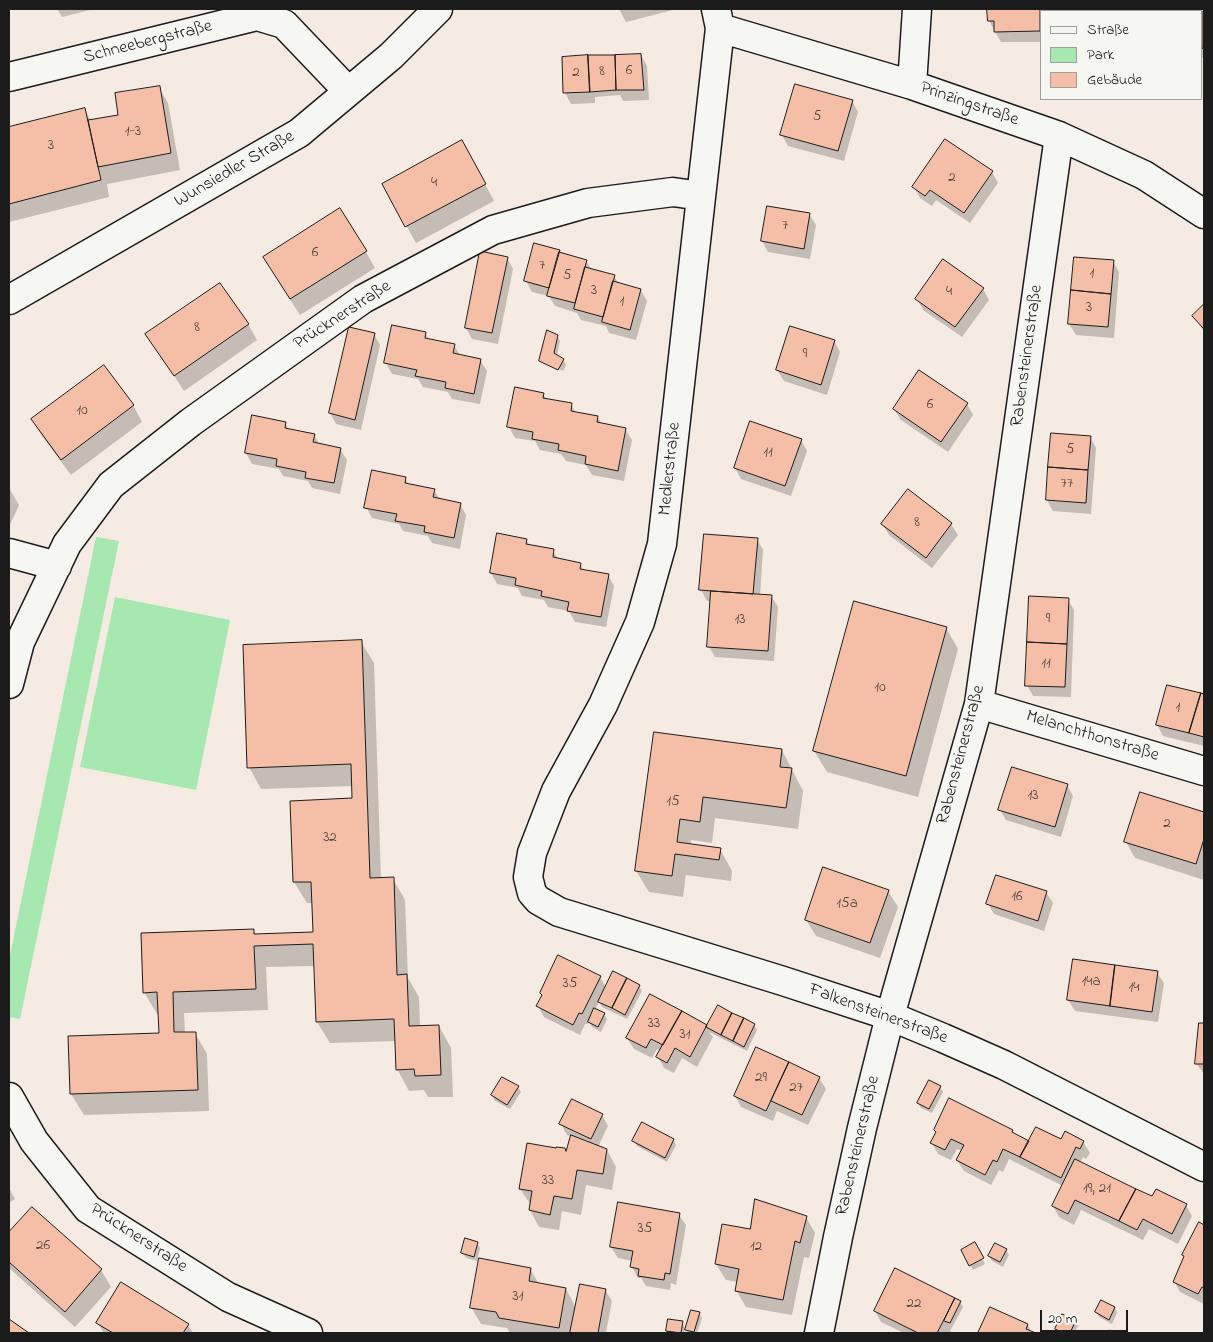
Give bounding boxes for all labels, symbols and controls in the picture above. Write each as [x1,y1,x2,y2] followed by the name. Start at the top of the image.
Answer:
[1040,10,1203,100] legend
[81,17,215,69] street label: Schneebergstraße
[1087,19,1129,41] text: Straße
[1087,44,1114,66] text: Park
[626,63,632,81] house number: 6
[599,64,605,82] house number: 8
[572,65,580,83] house number: 2
[1087,69,1142,91] text: Gebäude
[917,78,1021,132] street label: Prinzingstraße
[813,109,821,127] house number: 5
[125,124,141,142] house number: 1-3
[171,127,299,213] street label: Wunsiedler Straße
[48,138,54,156] house number: 3
[948,170,956,188] house number: 2
[431,175,437,193] house number: 4
[782,218,788,236] house number: 7
[312,245,318,263] house number: 6
[539,258,545,276] house number: 7
[1090,266,1094,284] house number: 1
[563,268,571,286] house number: 5
[290,277,396,355] street label: Prücknerstraße
[591,283,597,301] house number: 3
[946,284,952,302] house number: 4
[1007,284,1049,428] street label: Rabensteinerstraße
[620,294,624,312] house number: 1
[1086,300,1092,318] house number: 3
[194,320,200,338] house number: 8
[803,346,807,364] house number: 9
[927,397,933,415] house number: 6
[76,403,88,421] house number: 10
[655,421,687,517] street label: Medlerstraße
[1066,442,1074,460] house number: 5
[763,445,773,463] house number: 11
[1061,476,1073,494] house number: 77
[914,515,920,533] house number: 8
[1046,611,1050,629] house number: 9
[735,612,745,630] house number: 13
[1041,656,1051,674] house number: 11
[874,680,886,698] house number: 10
[933,683,991,827] street label: Rabensteinerstraße
[1176,700,1180,718] house number: 1
[1023,707,1161,767] street label: Melanchthonstraße
[1028,788,1038,806] house number: 13
[666,794,680,812] house number: 15
[1163,816,1171,834] house number: 2
[323,830,337,848] house number: 32
[1011,889,1023,907] house number: 16
[836,896,858,914] house number: 15a
[1081,974,1101,992] house number: 14a
[563,976,577,994] house number: 35
[806,980,950,1050] street label: Falkensteinerstraße
[1129,980,1139,998] house number: 14
[648,1016,660,1034] house number: 33
[680,1027,690,1045] house number: 31
[755,1070,767,1088] house number: 29
[832,1074,886,1218] street label: Rabensteinerstraße
[789,1080,803,1098] house number: 27
[542,1173,554,1191] house number: 33
[1083,1181,1111,1199] house number: 19, 21
[85,1200,191,1278] street label: Prücknerstraße
[638,1221,652,1239] house number: 35
[36,1238,50,1256] house number: 26
[750,1239,762,1257] house number: 12
[513,1289,523,1307] house number: 31
[907,1296,921,1314] house number: 22
[1043,1300,1130,1332] scale bar
[1048,1308,1077,1330] text: 20 m

